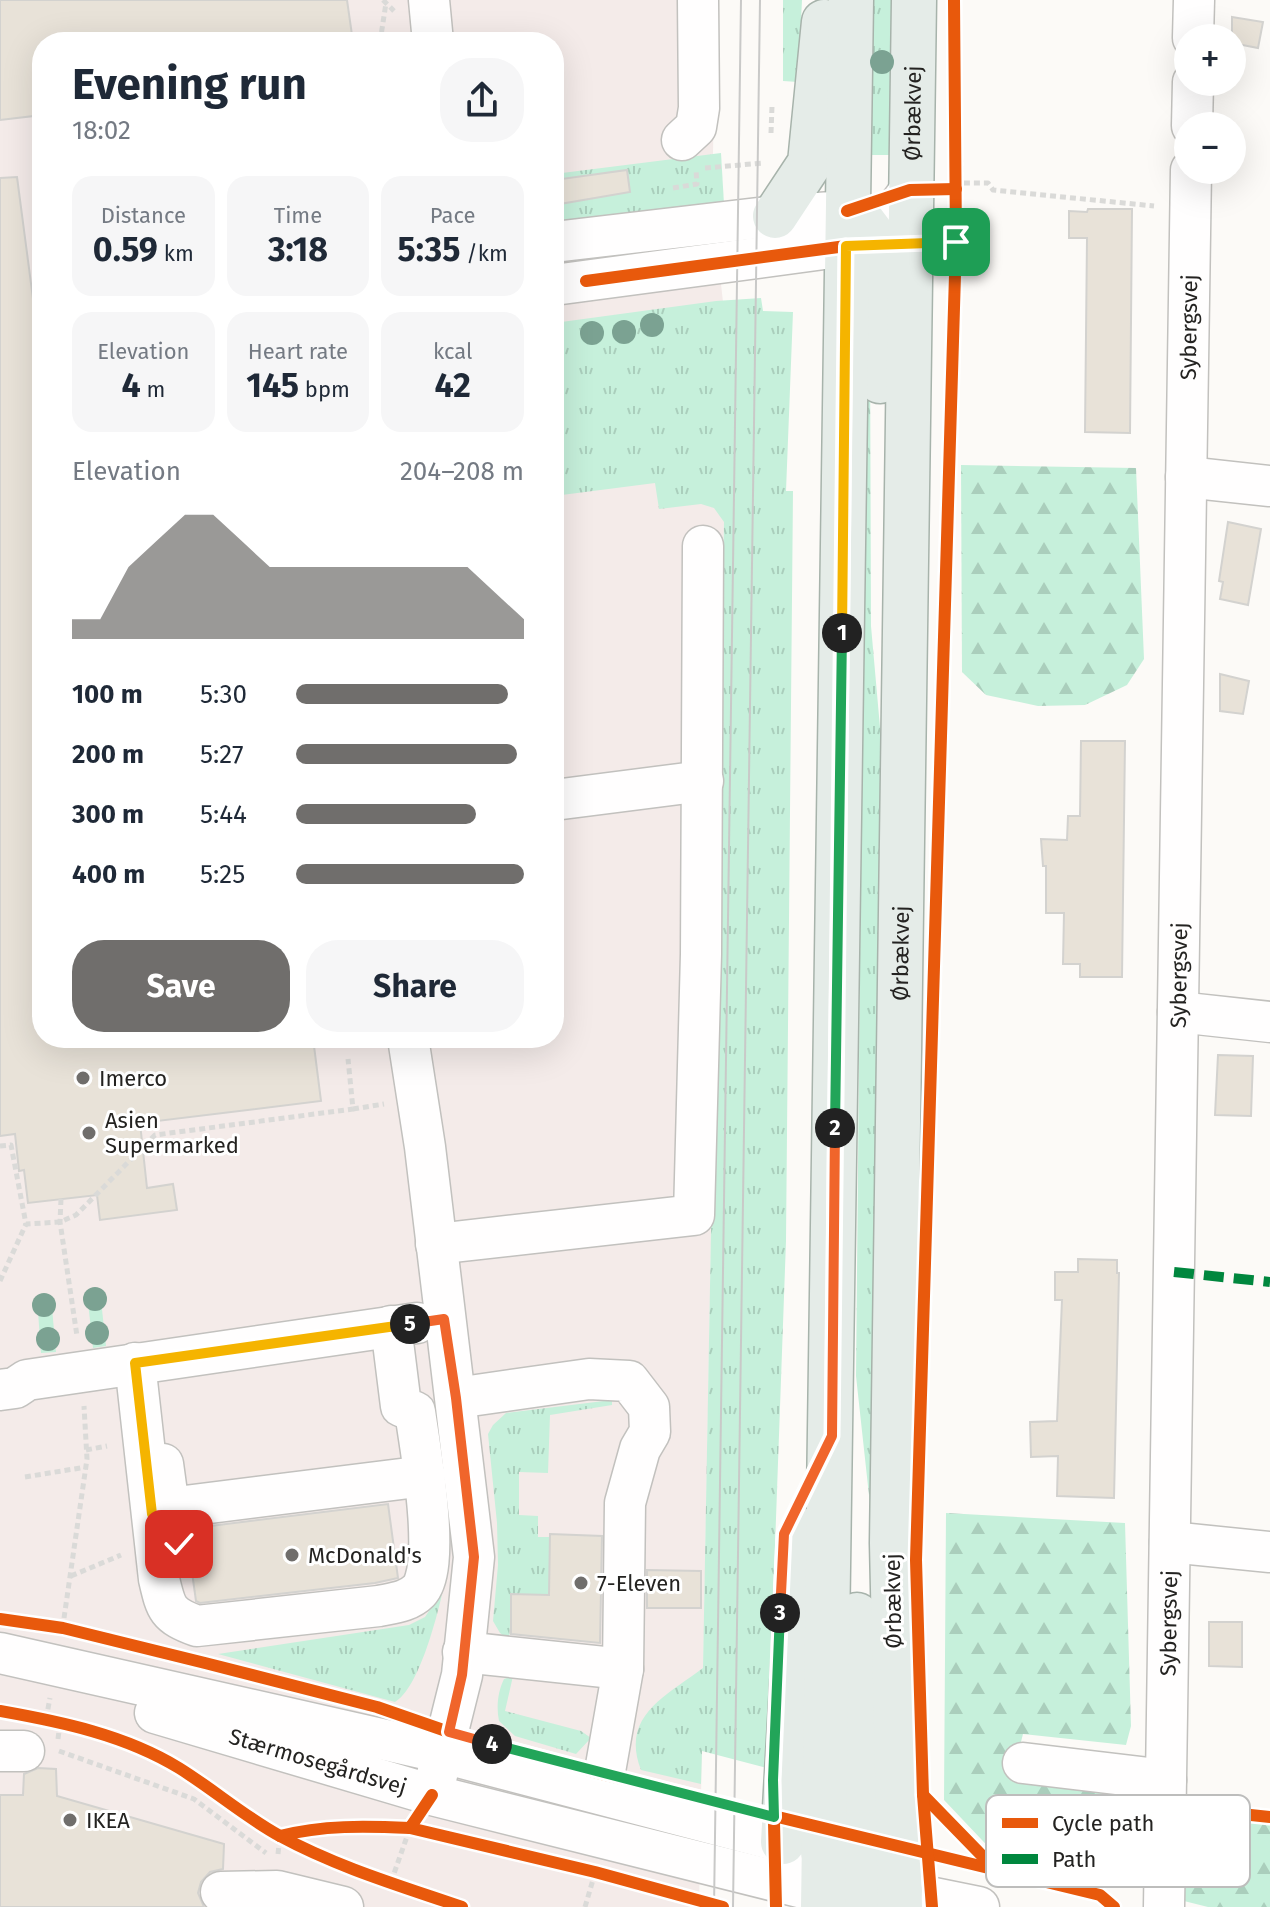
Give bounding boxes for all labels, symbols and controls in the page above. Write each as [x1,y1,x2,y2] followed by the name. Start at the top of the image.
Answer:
[1174,24,1246,184] map controls
[1174,24,1246,96] button: +
[72,58,307,111] text: Evening run
[440,58,524,142] button: share
[898,65,927,161] street label: Ørbækvej
[1174,112,1246,184] button: −
[72,115,131,146] text: 18:02
[101,202,186,229] text: Distance
[274,202,322,229] text: Time
[430,202,475,229] text: Pace
[922,208,990,276] pin
[934,220,978,264] icon: arrive
[93,229,158,270] text: 0.59
[268,229,328,270] text: 3:18
[398,229,460,270] text: 5:35
[158,240,194,267] text: km
[460,240,508,267] text: /km
[1174,274,1203,380] street label: Sybergsvej
[97,338,189,365] text: Elevation
[248,338,348,365] text: Heart rate
[433,338,472,365] text: kcal
[121,365,141,406] text: 4
[246,365,299,406] text: 145
[435,365,471,406] text: 42
[141,376,165,403] text: m
[299,376,350,403] text: bpm
[72,456,181,487] text: Elevation
[400,456,524,487] text: 204–208 m
[822,613,862,653] pin: 1
[837,619,847,646] text: 1
[72,679,143,710] text: 100 m
[200,679,247,710] text: 5:30
[72,739,144,770] text: 200 m
[200,739,243,770] text: 5:27
[72,799,144,830] text: 300 m
[200,799,247,830] text: 5:44
[72,859,145,890] text: 400 m
[200,859,245,890] text: 5:25
[886,905,915,1001] street label: Ørbækvej
[1164,922,1193,1028] street label: Sybergsvej
[72,940,290,1032] button: Save
[306,940,524,1032] button: Share
[99,1065,167,1092] place label: Imerco
[74,1069,92,1087] marker: Imerco
[105,1107,239,1159] place label: Asien Supermarked
[815,1108,855,1148] pin: 2
[829,1114,841,1141] text: 2
[80,1124,98,1142] marker: Asien Supermarked
[390,1304,430,1344] pin: 5
[404,1310,416,1337] text: 5
[145,1510,213,1578] pin
[157,1522,201,1566] icon: check
[308,1542,422,1569] place label: McDonald's
[283,1546,301,1564] marker: McDonald's
[879,1553,907,1649] street label: Ørbækvej
[597,1570,681,1597] place label: 7-Eleven
[1154,1570,1183,1676] street label: Sybergsvej
[572,1574,590,1592] marker: 7-Eleven
[760,1593,800,1633] pin: 3
[774,1599,786,1626] text: 3
[226,1722,410,1800] street label: Stærmosegårdsvej
[472,1724,512,1764] pin: 4
[486,1730,498,1757] text: 4
[986,1795,1250,1887] legend
[86,1807,130,1834] place label: IKEA
[1052,1810,1154,1837] text: Cycle path
[61,1811,79,1829] marker: IKEA
[1052,1846,1096,1873] text: Path

